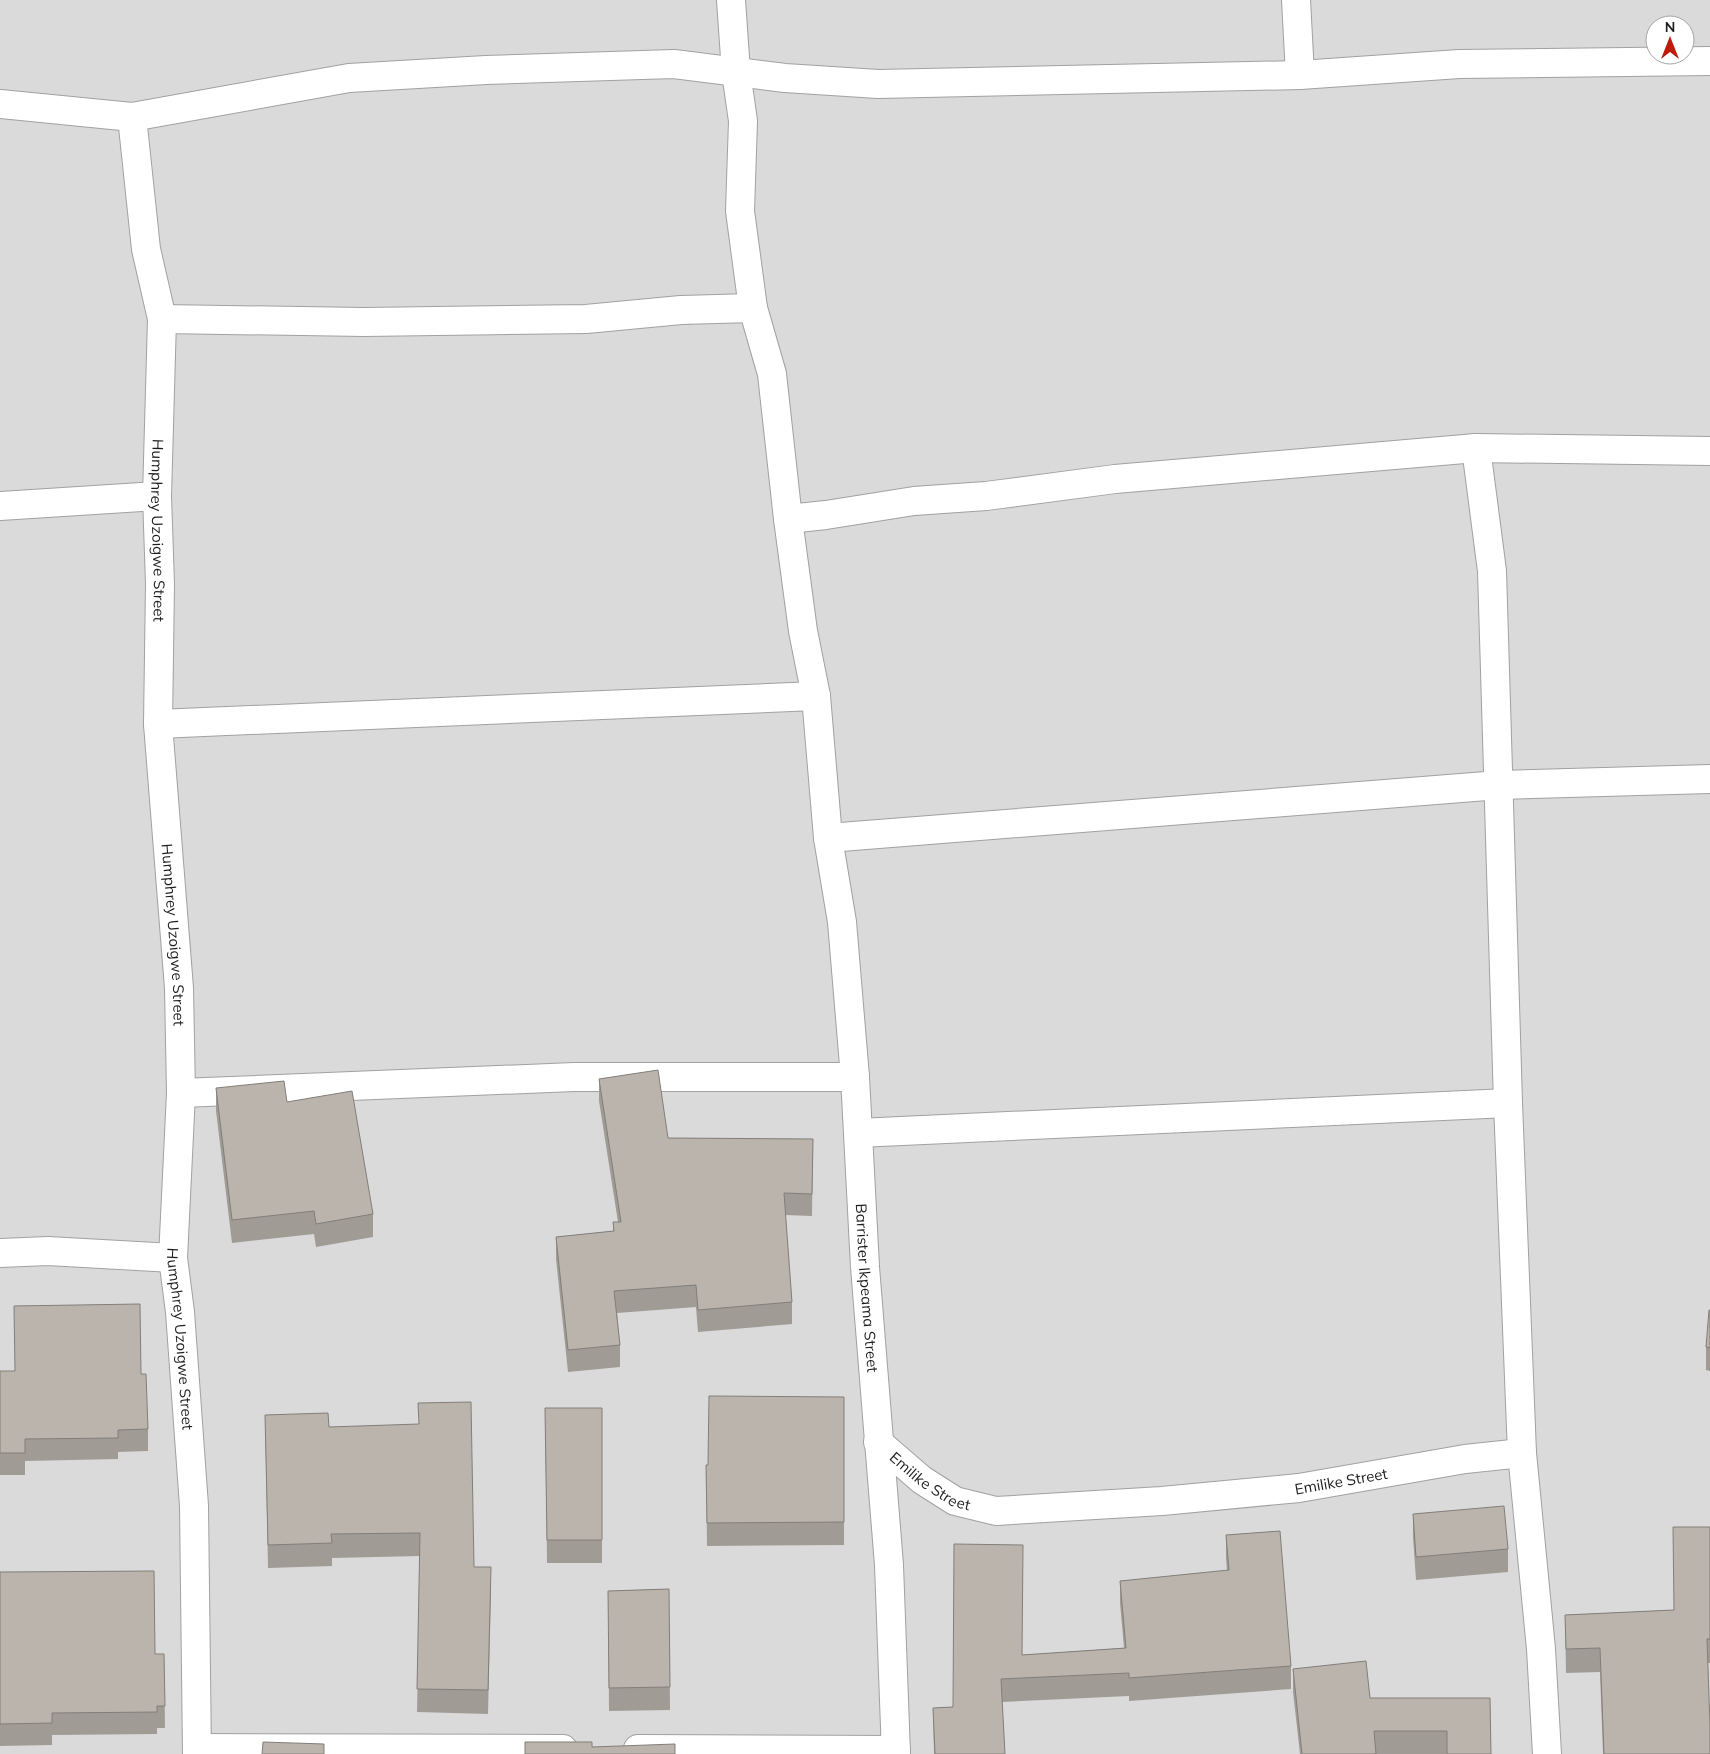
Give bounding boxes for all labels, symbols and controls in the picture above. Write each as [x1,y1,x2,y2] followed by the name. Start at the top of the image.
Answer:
[1645,15,1695,65] north arrow
[1665,18,1675,36] text: N
[147,439,170,622] street label: Humphrey Uzoigwe Street
[158,843,189,1026] street label: Humphrey Uzoigwe Street
[852,1203,883,1373] street label: Barrister Ikpeama Street
[163,1247,198,1431] street label: Humphrey Uzoigwe Street
[886,1447,973,1514] street label: Emilike Street
[1293,1463,1389,1498] street label: Emilike Street

